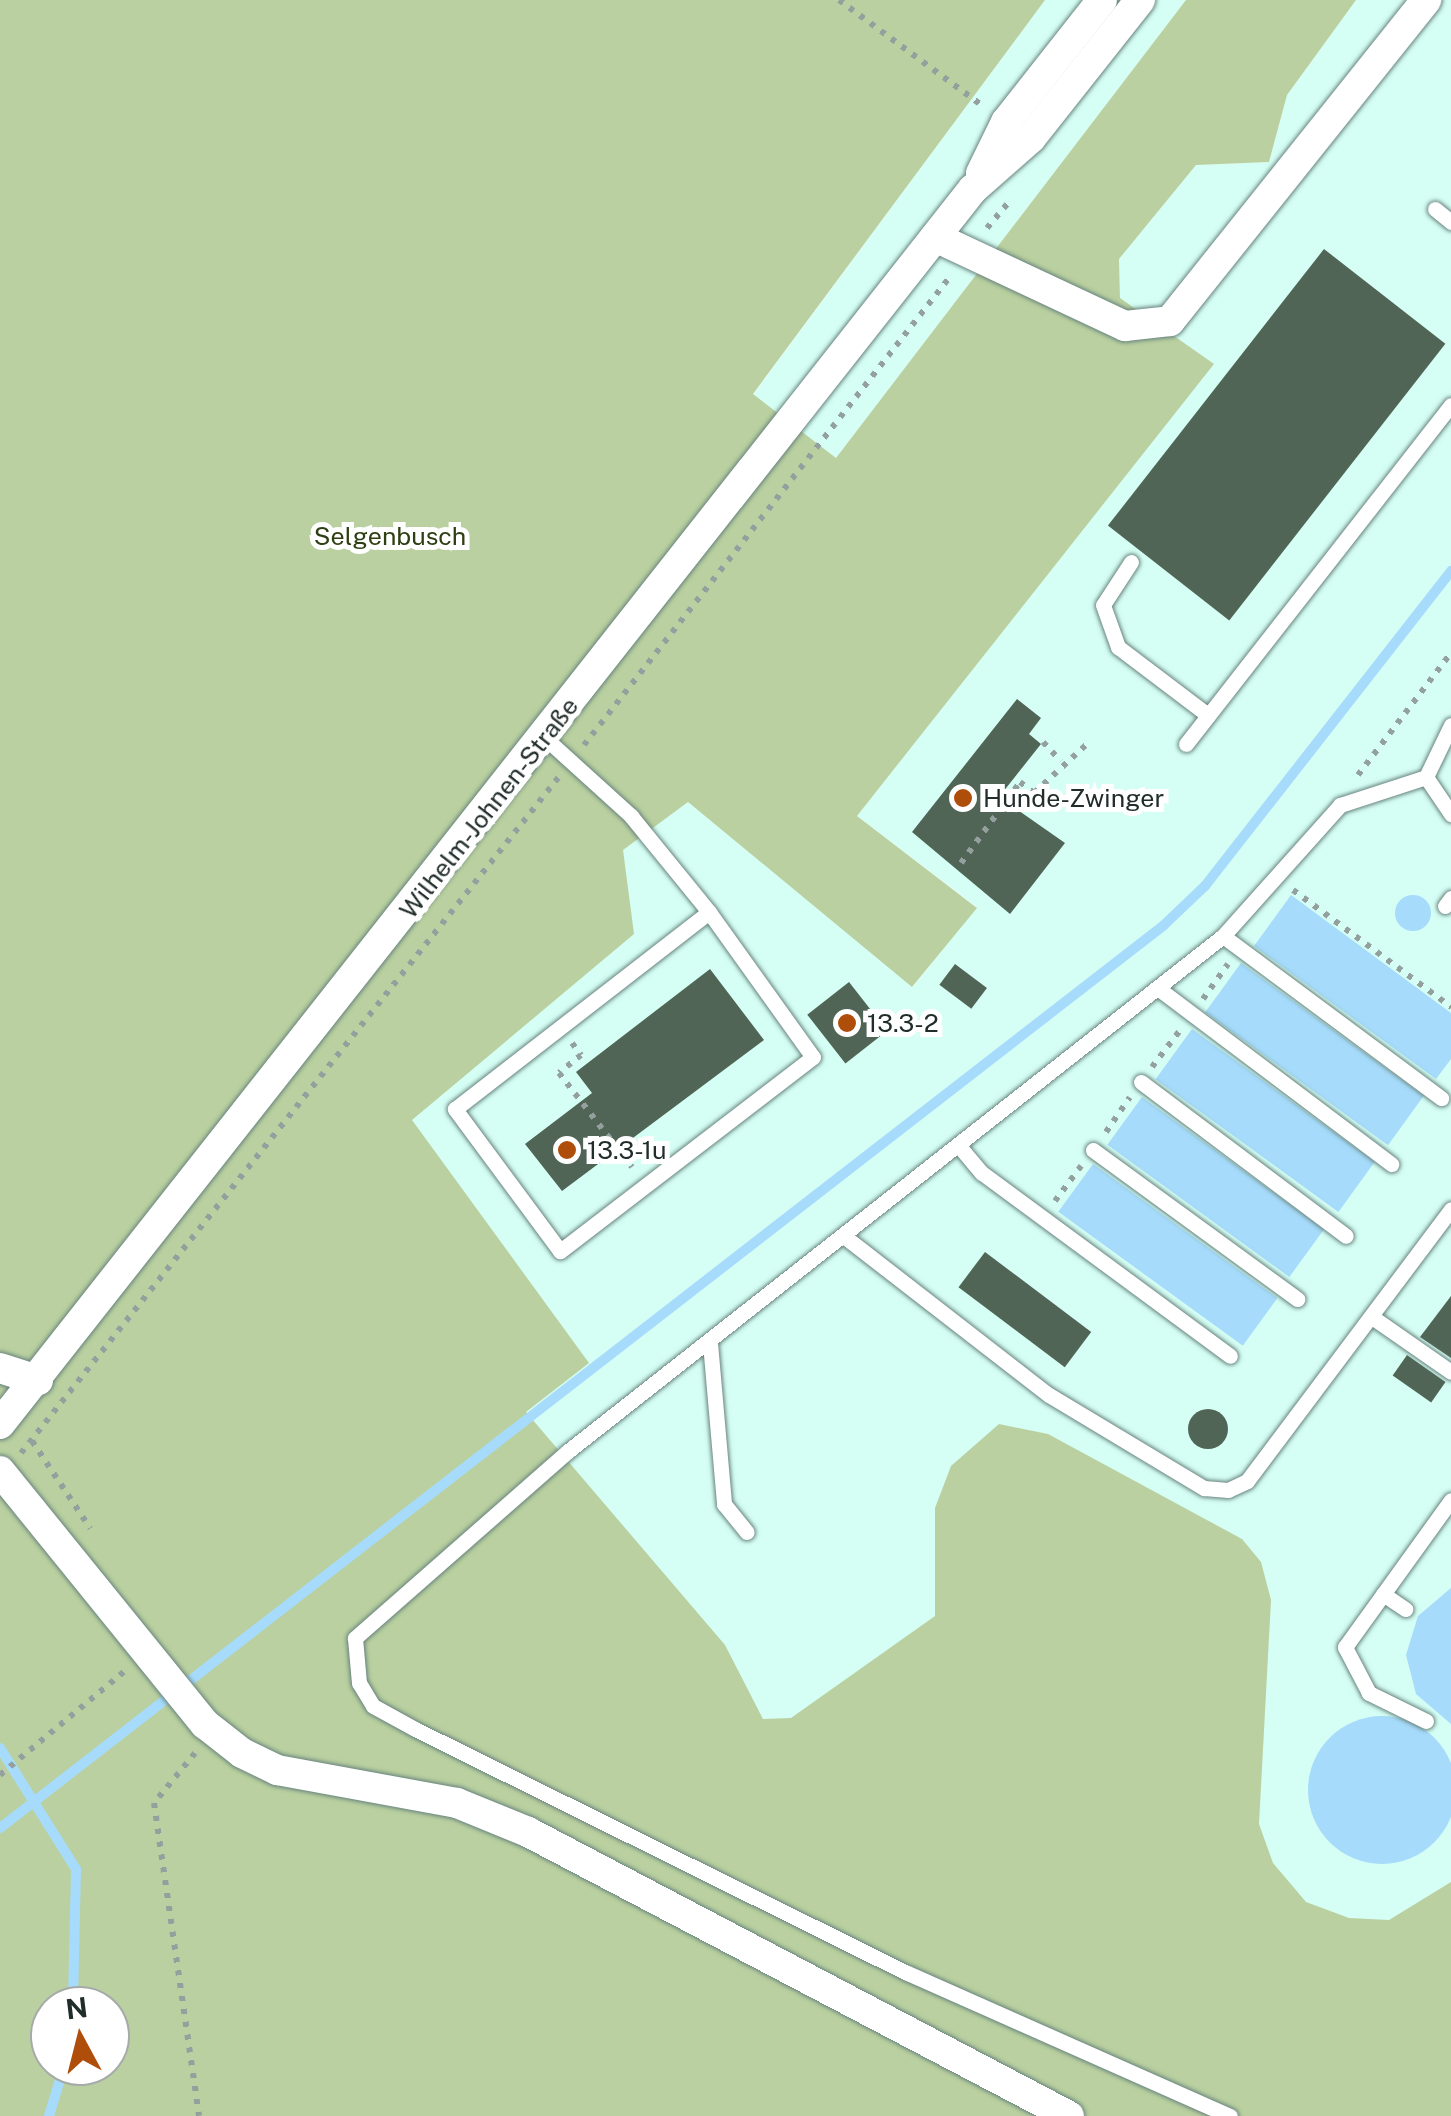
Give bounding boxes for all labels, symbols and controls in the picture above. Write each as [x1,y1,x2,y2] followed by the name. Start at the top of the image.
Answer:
[314,521,466,551] park label: Selgenbusch
[393,692,585,924] street label: Wilhelm-Johnen-Straße
[983,783,1164,813] place label: Hunde-Zwinger
[952,787,974,809] marker: Hunde-Zwinger
[867,1008,939,1038] place label: 13.3-2
[836,1012,858,1034] marker: 13.3-2
[587,1135,667,1165] place label: 13.3-1u
[556,1139,578,1161] marker: 13.3-1u
[30,1986,130,2086] north arrow
[64,1990,89,2025] text: N

